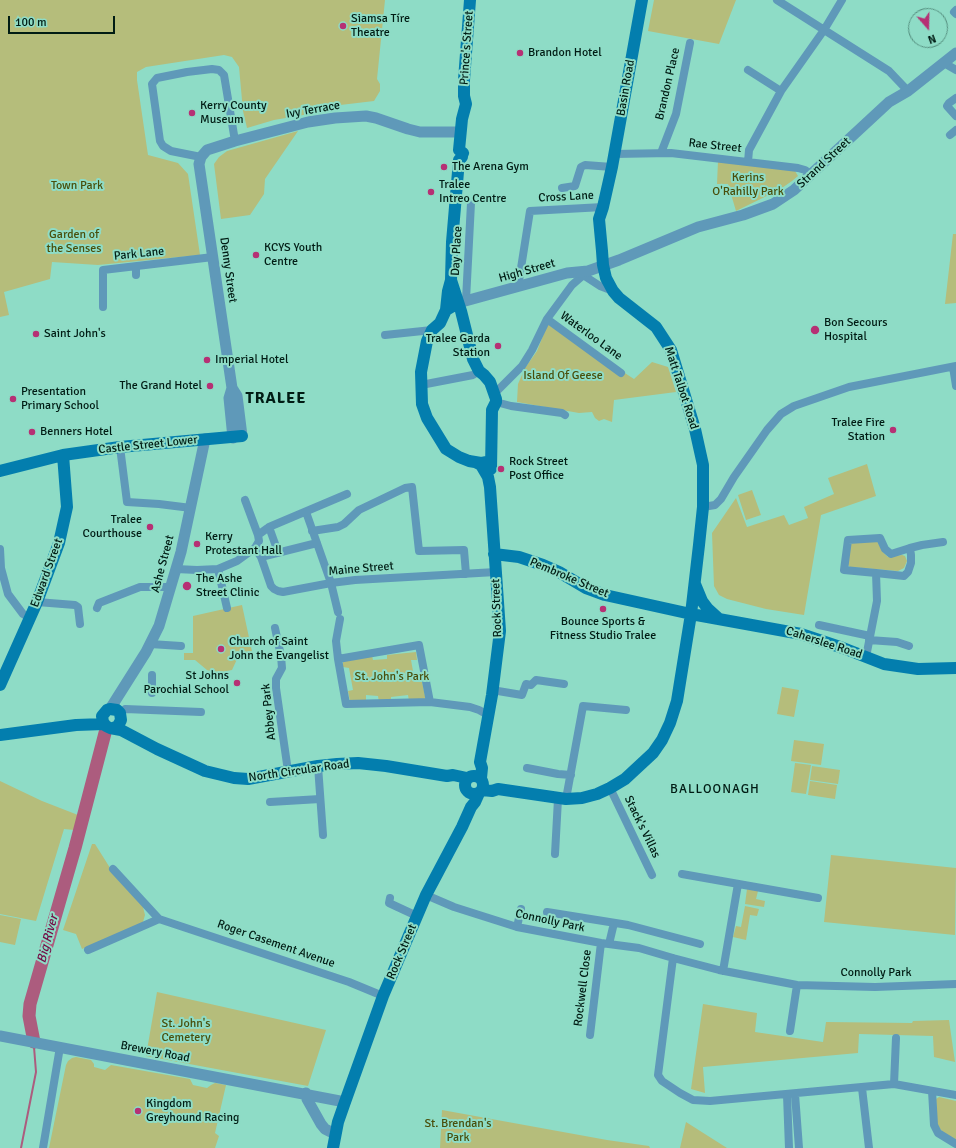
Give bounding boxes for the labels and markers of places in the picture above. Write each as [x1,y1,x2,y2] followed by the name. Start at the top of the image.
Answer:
[351,12,410,40] place label: Siamsa Tíre Theatre
[338,21,348,31] marker: Siamsa Tíre Theatre
[528,46,602,60] place label: Brandon Hotel
[515,48,525,58] marker: Brandon Hotel
[200,99,267,127] place label: Kerry County Museum
[187,108,197,118] marker: Kerry County Museum
[452,160,529,174] place label: The Arena Gym
[439,162,449,172] marker: The Arena Gym
[439,178,506,206] place label: Tralee Intreo Centre
[426,187,436,197] marker: Tralee Intreo Centre
[264,241,322,269] place label: KCYS Youth Centre
[251,250,261,260] marker: KCYS Youth Centre
[824,316,887,344] place label: Bon Secours Hospital
[809,324,821,336] marker: Bon Secours Hospital
[44,327,106,341] place label: Saint John's
[31,329,41,339] marker: Saint John's
[426,332,490,360] place label: Tralee Garda Station
[493,341,503,351] marker: Tralee Garda Station
[215,353,288,367] place label: Imperial Hotel
[202,355,212,365] marker: Imperial Hotel
[119,379,202,393] place label: The Grand Hotel
[205,381,215,391] marker: The Grand Hotel
[21,385,99,413] place label: Presentation Primary School
[8,394,18,404] marker: Presentation Primary School
[832,416,885,444] place label: Tralee Fire Station
[40,425,113,439] place label: Benners Hotel
[888,425,898,435] marker: Tralee Fire Station
[27,427,37,437] marker: Benners Hotel
[509,455,568,483] place label: Rock Street Post Office
[496,464,506,474] marker: Rock Street Post Office
[83,513,142,541] place label: Tralee Courthouse
[145,522,155,532] marker: Tralee Courthouse
[205,530,282,558] place label: Kerry Protestant Hall
[192,539,202,549] marker: Kerry Protestant Hall
[196,572,259,600] place label: The Ashe Street Clinic
[181,580,193,592] marker: The Ashe Street Clinic
[598,604,608,614] marker: Bounce Sports & Fitness Studio Tralee
[550,615,656,643] place label: Bounce Sports & Fitness Studio Tralee
[229,635,329,663] place label: Church of Saint John the Evangelist
[216,644,226,654] marker: Church of Saint John the Evangelist
[143,669,229,697] place label: St Johns Parochial School
[232,678,242,688] marker: St Johns Parochial School
[146,1097,239,1125] place label: Kingdom Greyhound Racing
[133,1106,143,1116] marker: Kingdom Greyhound Racing

